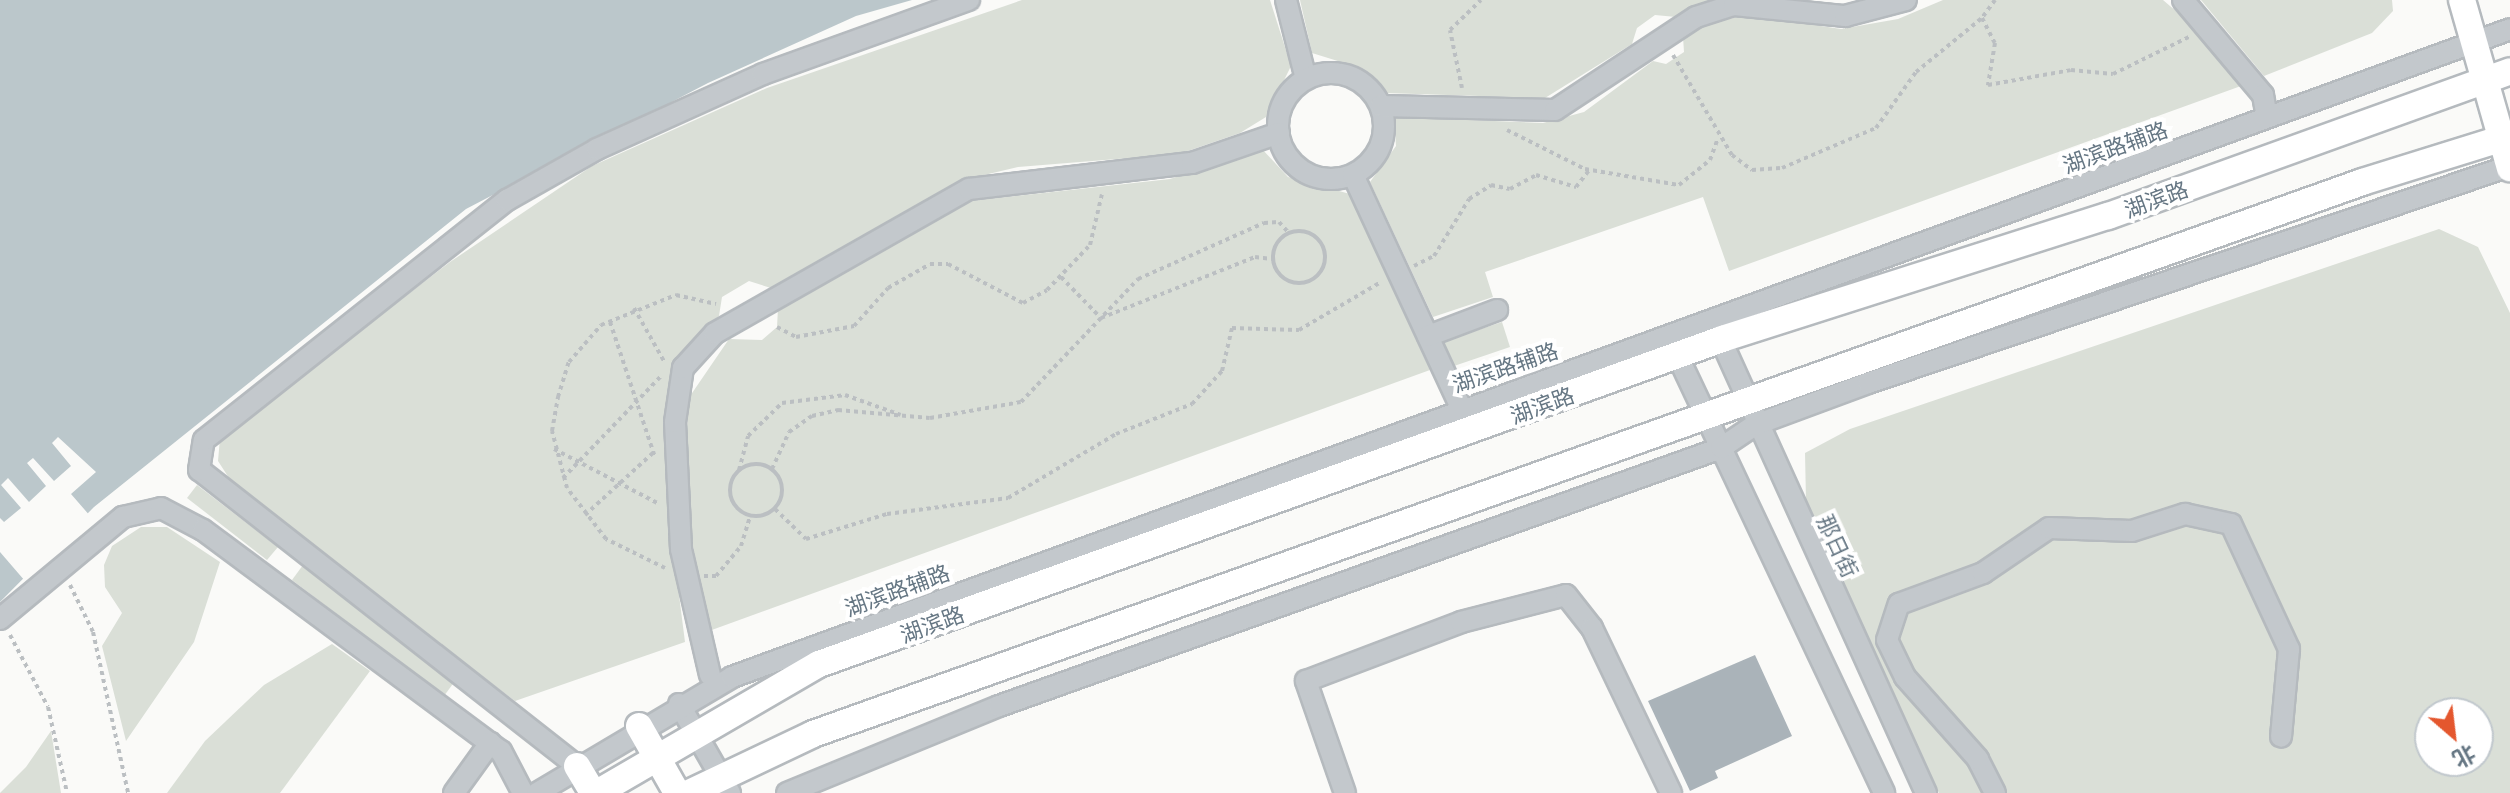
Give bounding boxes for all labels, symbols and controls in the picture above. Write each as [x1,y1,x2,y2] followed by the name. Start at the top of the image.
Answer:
[2059,116,2171,178] street label: 湖滨路辅路
[2120,175,2192,223] street label: 湖滨路
[1449,337,1561,397] street label: 湖滨路辅路
[1506,381,1578,429] street label: 湖滨路
[1812,511,1864,581] street label: 那日街
[841,559,953,621] street label: 湖滨路辅路
[896,600,968,648] street label: 湖滨路
[2414,697,2494,777] north arrow
[2448,739,2481,775] text: 北

